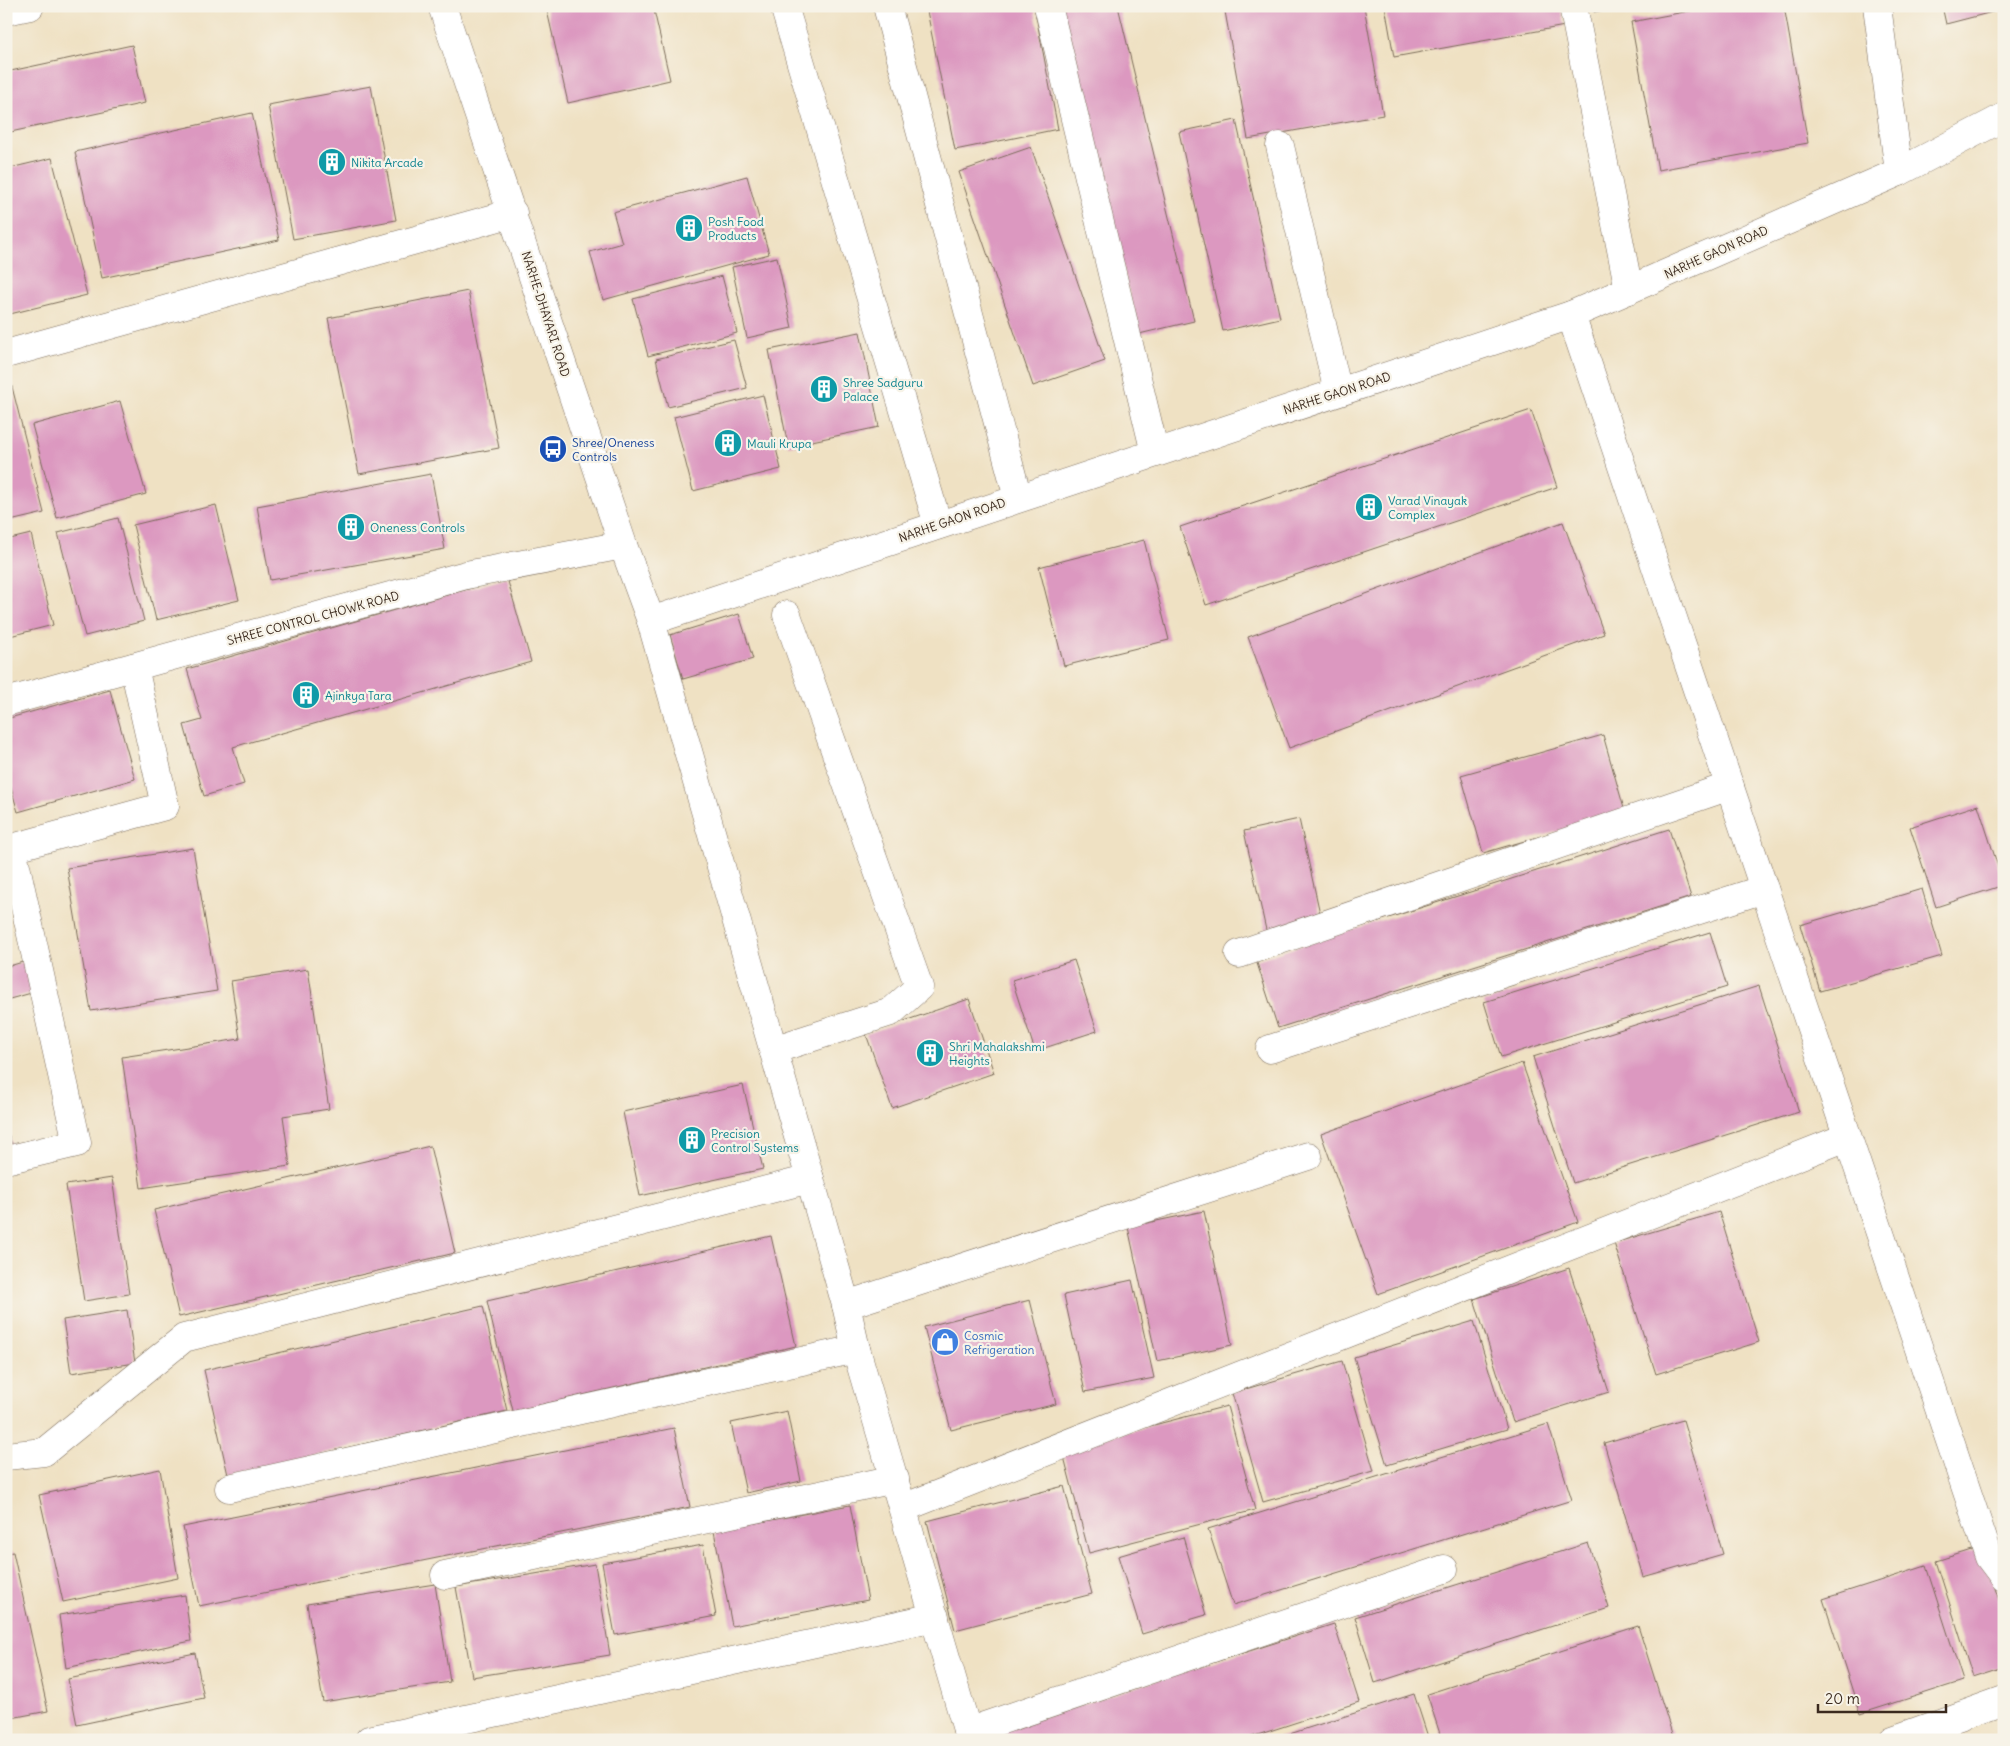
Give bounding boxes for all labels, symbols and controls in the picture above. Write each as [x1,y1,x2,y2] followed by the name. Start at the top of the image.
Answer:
[317,147,347,177] building icon: Nikita Arcade
[351,155,423,170] place label: Nikita Arcade
[674,213,704,243] building icon: Posh Food Products
[708,214,764,243] place label: Posh Food Products
[1662,222,1770,282] street label: NARHE GAON ROAD
[519,249,573,379] street label: NARHE-DHAYARI ROAD
[1281,369,1393,417] street label: NARHE GAON ROAD
[809,374,839,404] building icon: Shree Sadguru Palace
[843,375,923,404] place label: Shree Sadguru Palace
[713,428,743,458] building icon: Mauli Krupa
[538,434,568,464] bus stop icon: Shree/Oneness Controls
[572,435,654,464] place label: Shree/Oneness Controls
[747,436,812,451] place label: Mauli Krupa
[1354,492,1384,522] building icon: Varad Vinayak Complex
[1388,493,1467,522] place label: Varad Vinayak Complex
[897,495,1007,545] street label: NARHE GAON ROAD
[336,512,366,542] building icon: Oneness Controls
[370,520,465,535] place label: Oneness Controls
[225,588,401,648] street label: SHREE CONTROL CHOWK ROAD
[291,680,321,710] building icon: Ajinkya Tara
[325,688,392,703] place label: Ajinkya Tara
[915,1038,945,1068] building icon: Shri Mahalakshmi Heights
[949,1039,1045,1068] place label: Shri Mahalakshmi Heights
[677,1125,707,1155] building icon: Precision Control Systems
[711,1126,799,1155] place label: Precision Control Systems
[930,1327,960,1357] shop icon: Cosmic Refrigeration
[964,1328,1035,1357] place label: Cosmic Refrigeration
[1818,1681,1945,1713] scale bar
[1825,1689,1860,1708] text: 20 m

